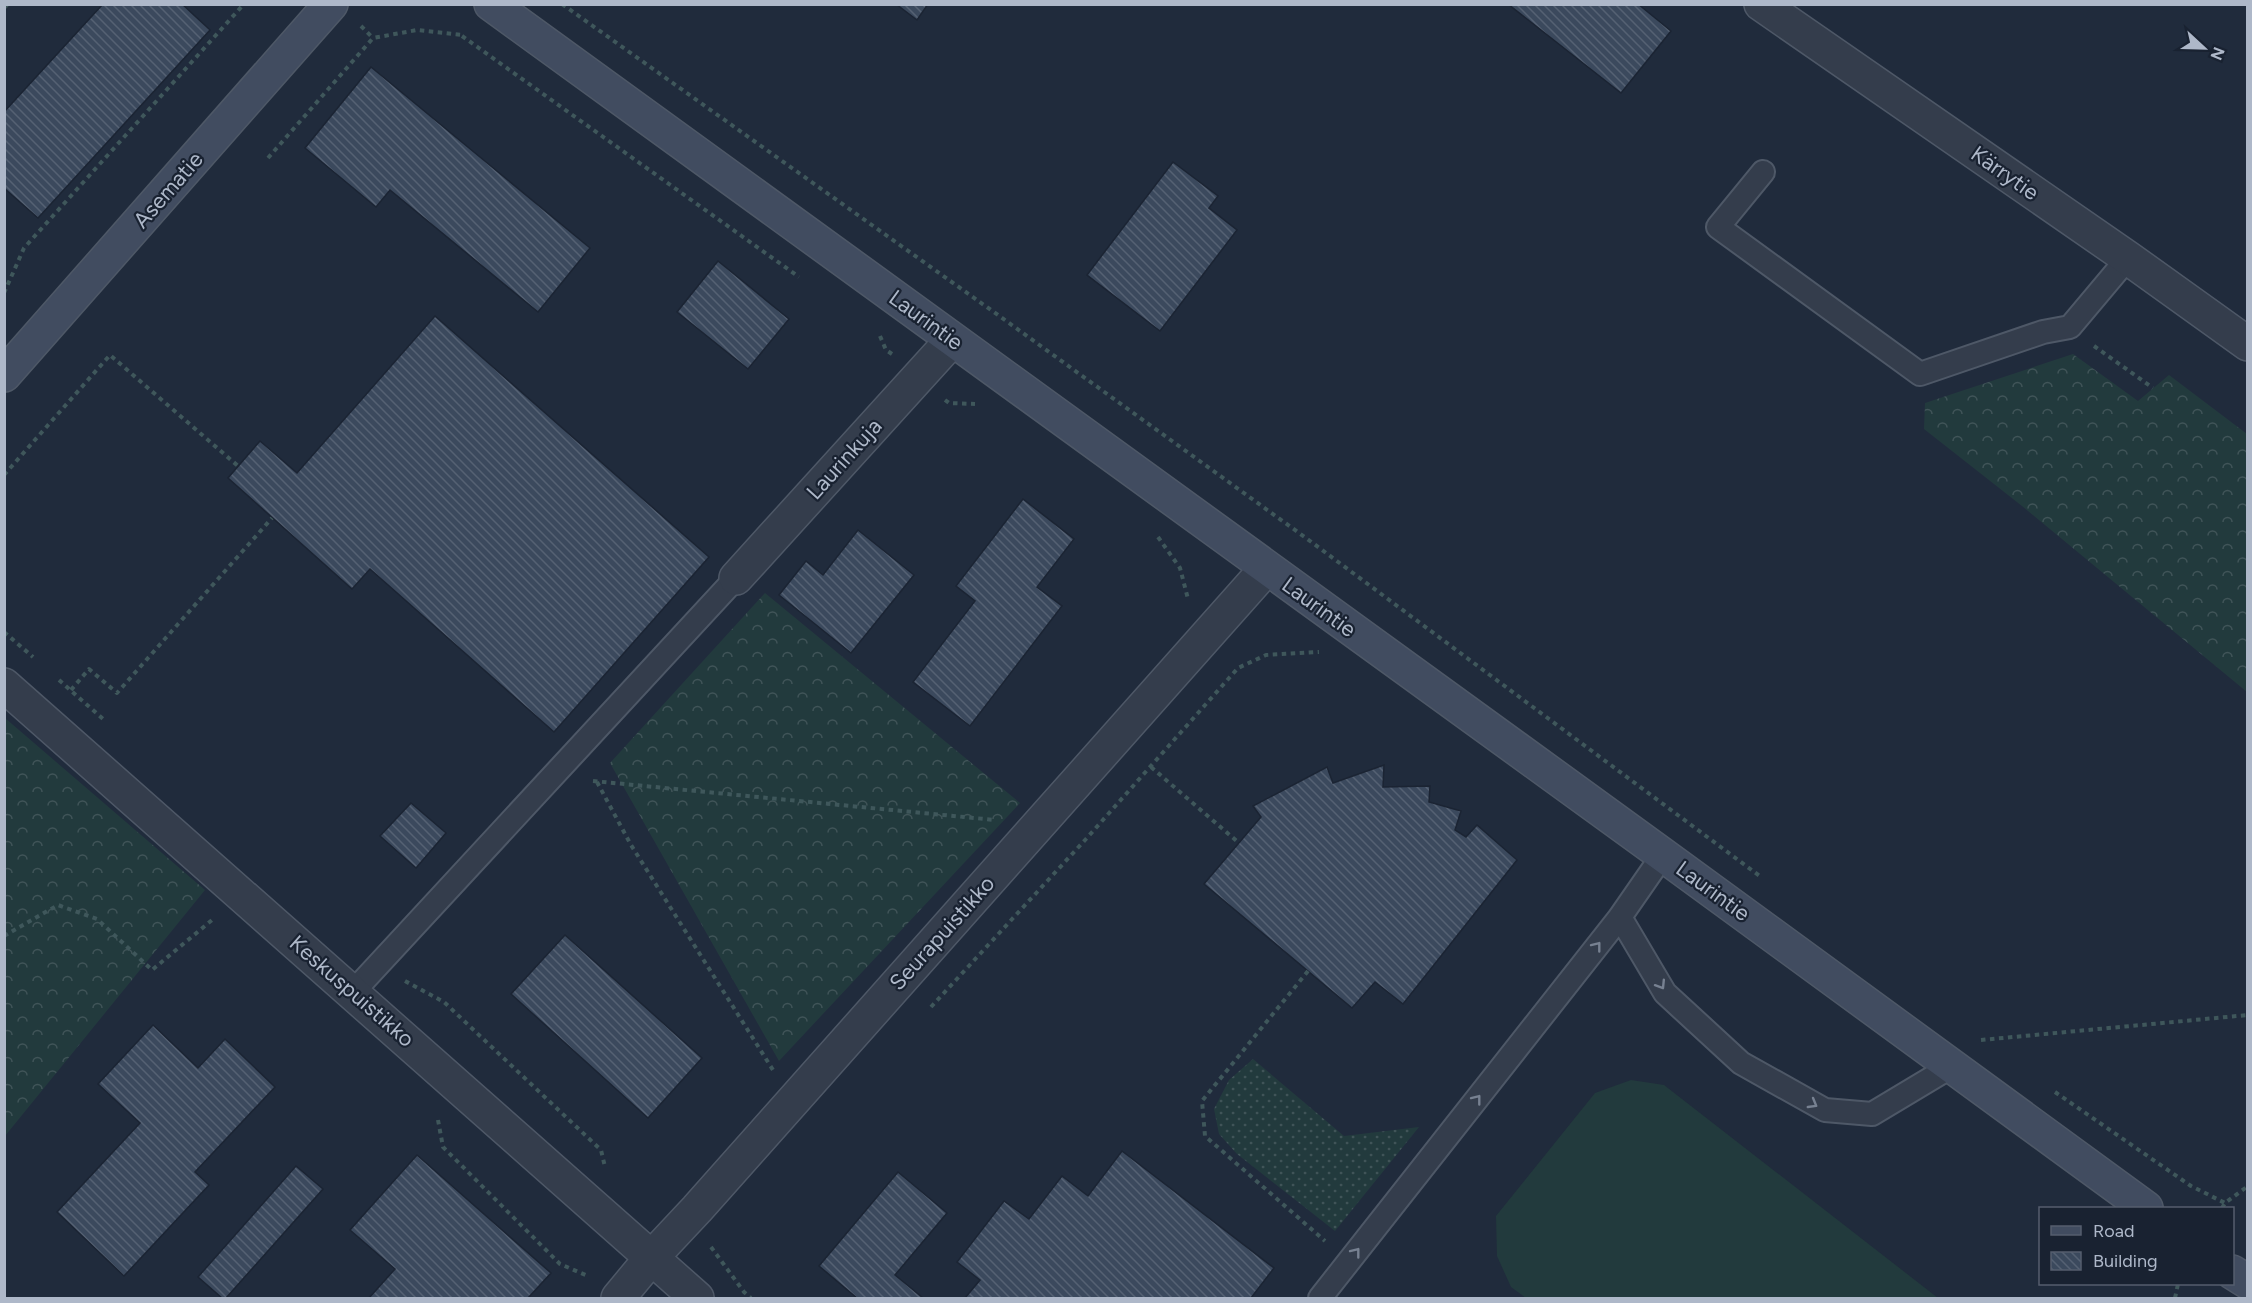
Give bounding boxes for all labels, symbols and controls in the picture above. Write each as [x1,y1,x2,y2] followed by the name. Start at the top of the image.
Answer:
[2174,18,2234,78] north arrow
[2206,44,2229,63] text: N
[1966,140,2044,206] street label: Kärrytie
[127,146,209,234] street label: Asematie
[884,284,968,356] street label: Laurintie
[801,413,887,505] street label: Laurinkuja
[1277,571,1361,643] street label: Laurintie
[1671,855,1755,927] street label: Laurintie
[884,870,1000,996] street label: Seurapuistikko
[284,929,420,1053] street label: Keskuspuistikko
[1590,941,1601,952] one-way arrow
[1653,979,1665,989] one-way arrow
[1469,1095,1480,1106] one-way arrow
[1807,1096,1817,1108] one-way arrow
[2039,1207,2234,1285] legend
[2093,1220,2134,1242] text: Road
[1349,1248,1360,1259] one-way arrow
[2093,1250,2158,1272] text: Building

